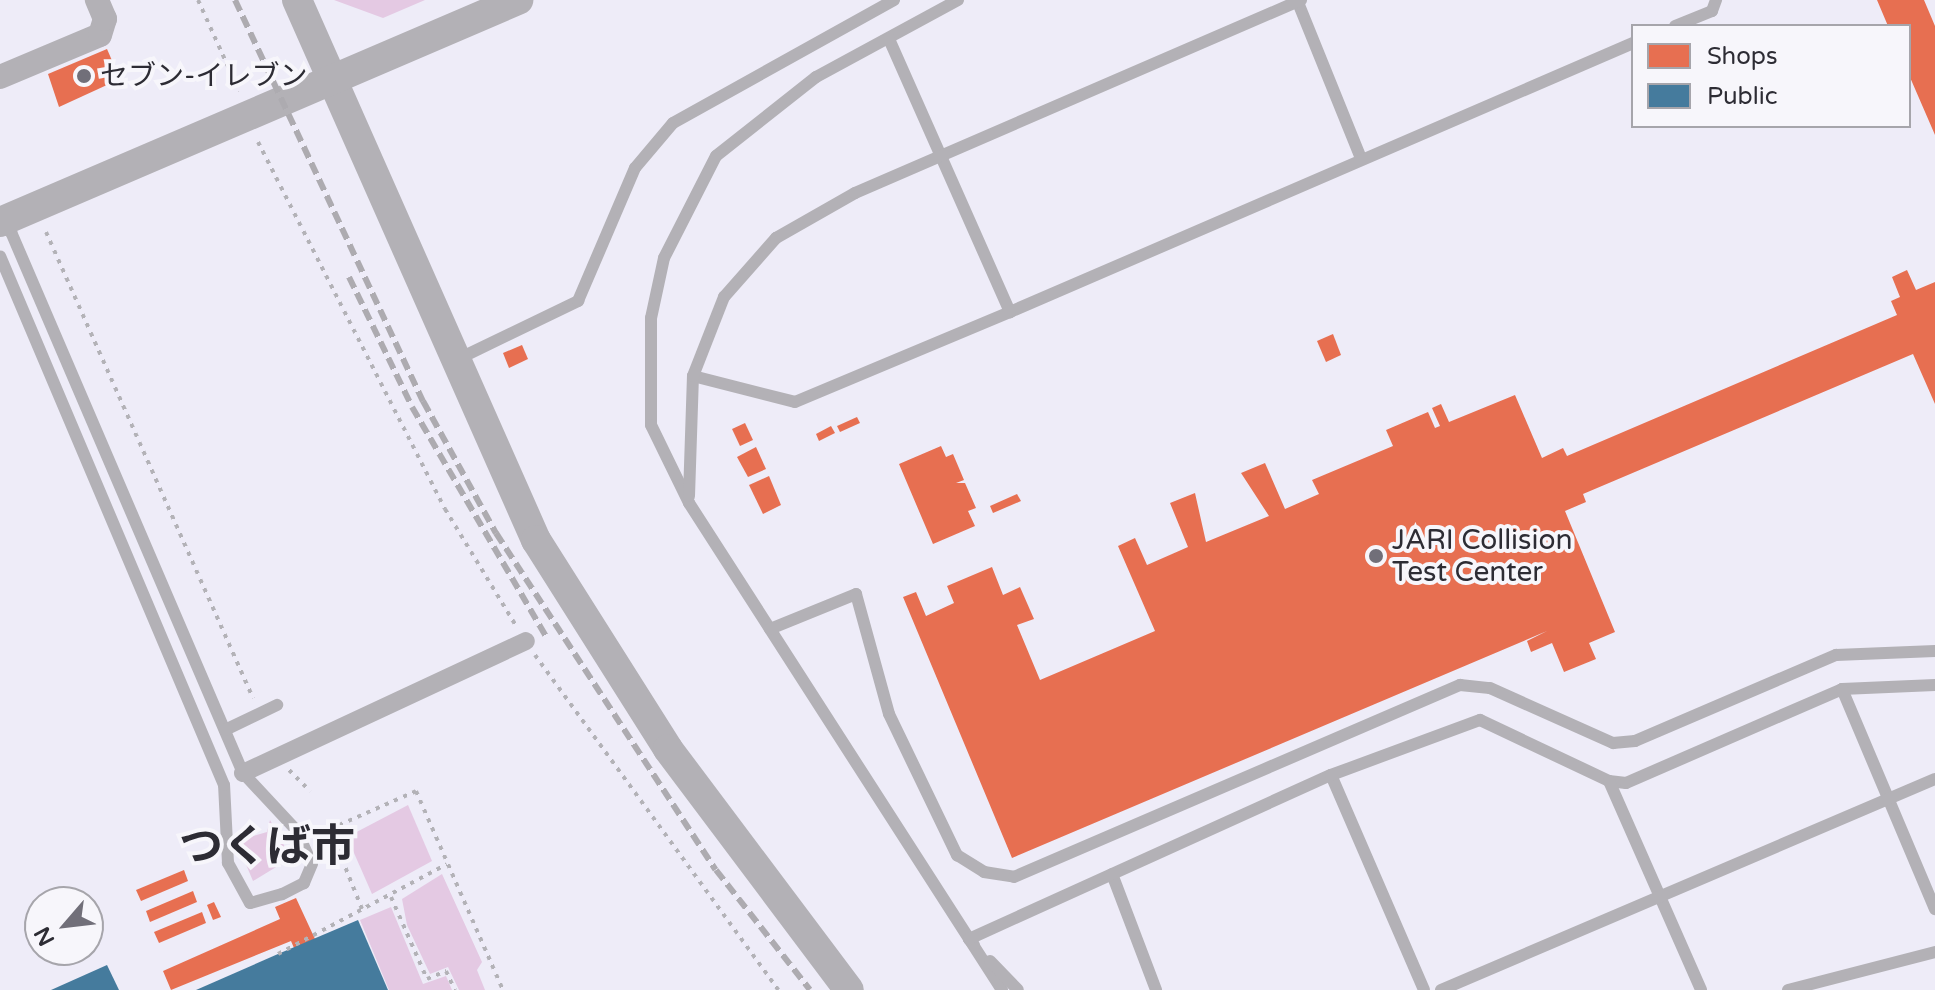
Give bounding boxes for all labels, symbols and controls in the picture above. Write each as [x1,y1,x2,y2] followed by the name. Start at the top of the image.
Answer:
[1631,24,1911,128] legend
[1707,42,1777,71] text: Shops
[100,59,307,93] place label: セブン-イレブン
[75,67,93,85] marker: セブン-イレブン
[1707,82,1777,111] text: Public
[1392,523,1573,589] place label: JARI Collision Test Center
[1367,547,1385,565] marker: JARI Collision Test Center
[179,822,355,874] district label: つくば市
[24,886,104,966] north arrow
[29,922,60,950] text: N

